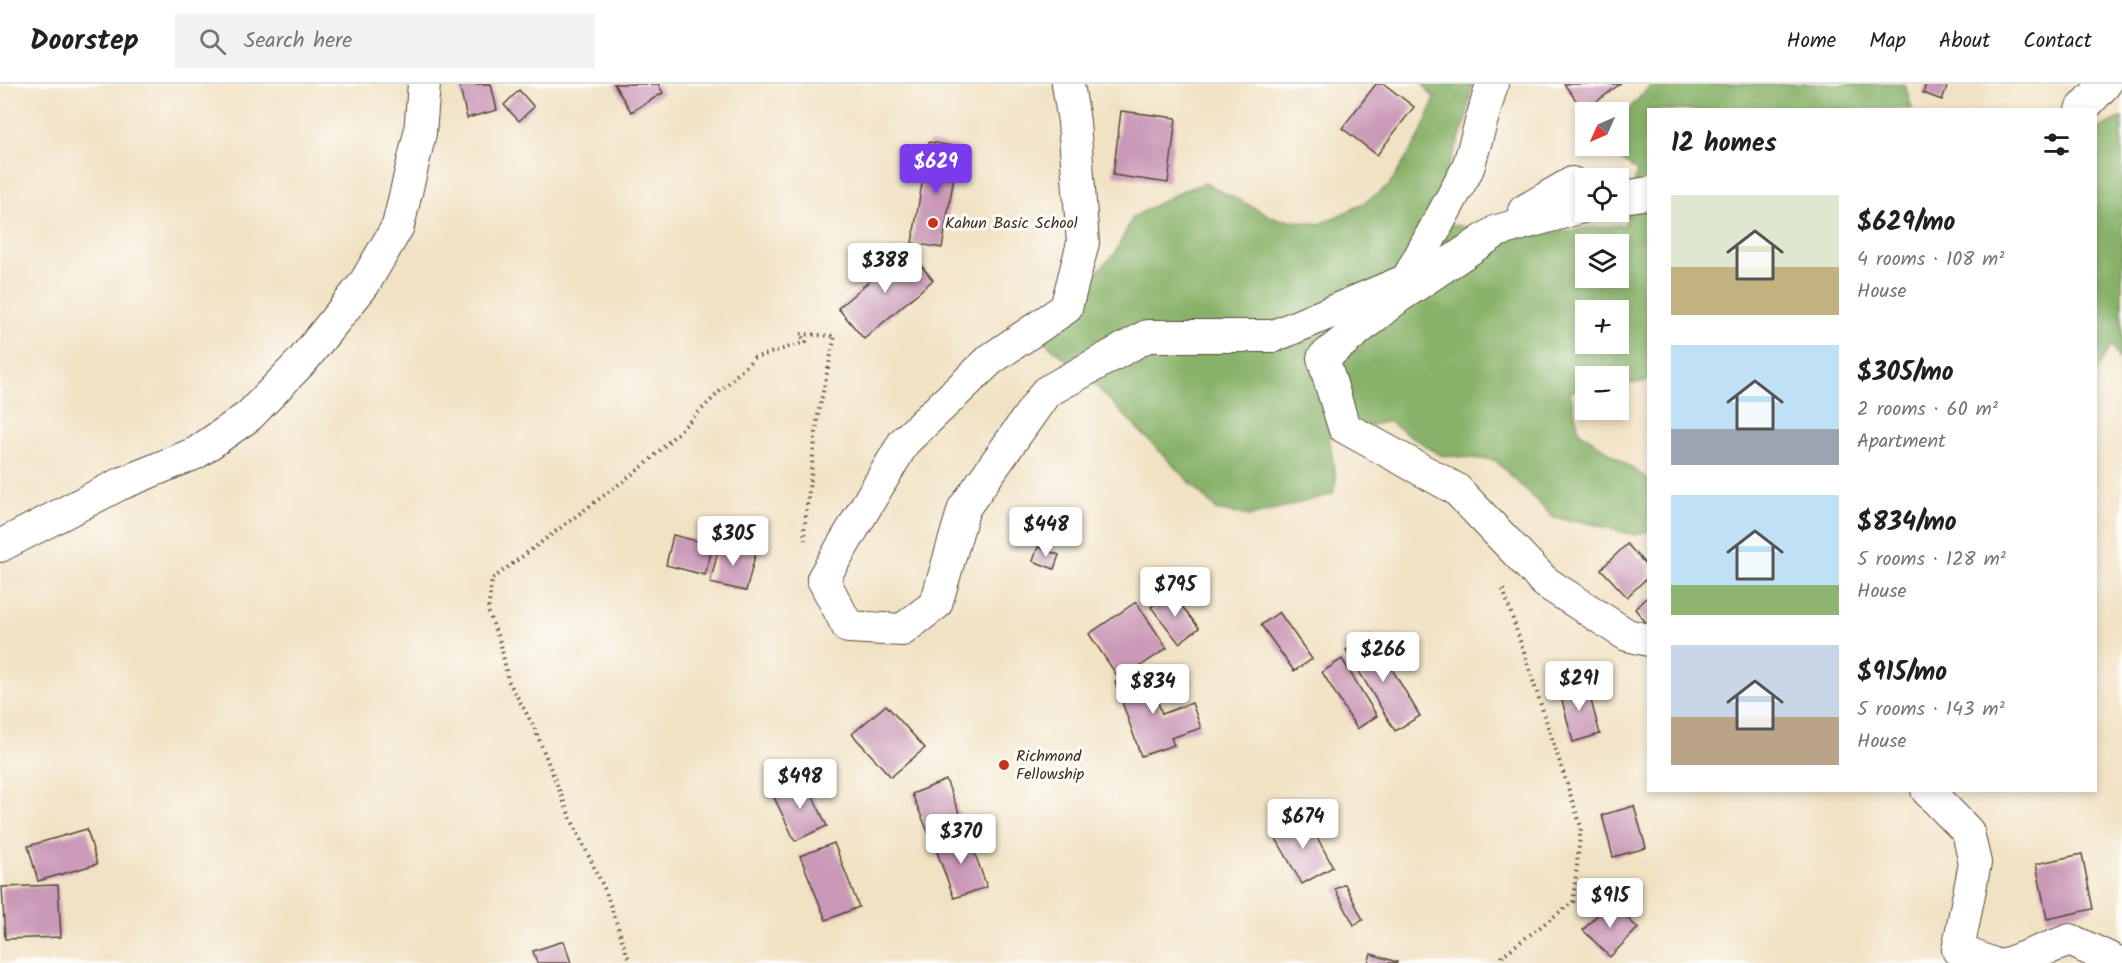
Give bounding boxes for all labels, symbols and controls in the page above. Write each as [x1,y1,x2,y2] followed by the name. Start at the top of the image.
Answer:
[175,14,595,68] search box
[30,19,139,64] text: Doorstep
[244,24,352,59] text: Search here
[196,25,229,58] icon: search
[1787,25,1836,58] text: Home
[1869,25,1906,58] text: Map
[1939,25,1990,58] text: About
[2023,25,2092,58] text: Contact
[1575,102,1629,156] north arrow
[1575,102,1629,420] map controls
[1671,123,1777,165] text: 12 homes
[2040,128,2073,161] icon: filters
[900,144,972,195] pin: $629
[914,147,958,179] text: $629
[1575,168,1629,222] button: locate
[1857,202,1955,244] text: $629/mo
[945,211,1078,236] place label: Kahun Basic School
[926,216,940,230] marker: Kahun Basic School
[1719,219,1791,291] icon: home
[1575,234,1629,288] button: layers
[849,243,921,294] pin: $388
[1857,244,2004,276] text: 4 rooms · 108 m²
[862,246,908,278] text: $388
[1857,276,1907,308] text: House
[1575,300,1629,354] button: +
[1857,352,1954,394] text: $305/mo
[1575,366,1629,420] button: −
[1719,369,1791,441] icon: home
[1857,394,1998,426] text: 2 rooms · 60 m²
[1857,426,1946,458] text: Apartment
[1857,502,1957,544] text: $834/mo
[1010,507,1082,558] pin: $448
[1023,510,1069,542] text: $448
[697,516,769,567] pin: $305
[711,519,755,551] text: $305
[1719,519,1791,591] icon: home
[1857,544,2006,576] text: 5 rooms · 128 m²
[1139,567,1211,618] pin: $795
[1154,570,1196,602] text: $795
[1857,576,1907,608] text: House
[1347,632,1419,683] pin: $266
[1360,635,1406,667] text: $266
[1857,652,1947,694] text: $915/mo
[1543,661,1615,712] pin: $291
[1117,664,1189,715] pin: $834
[1559,664,1599,696] text: $291
[1130,667,1176,699] text: $834
[1719,669,1791,741] icon: home
[1857,694,2005,726] text: 5 rooms · 143 m²
[1857,726,1907,758] text: House
[1016,744,1085,787] place label: Richmond Fellowship
[997,758,1011,772] marker: Richmond Fellowship
[764,759,836,810] pin: $498
[778,762,822,794] text: $498
[1267,799,1339,850] pin: $674
[1281,802,1325,834] text: $674
[925,814,997,865] pin: $370
[940,817,982,849] text: $370
[1574,878,1646,929] pin: $915
[1591,881,1629,913] text: $915

